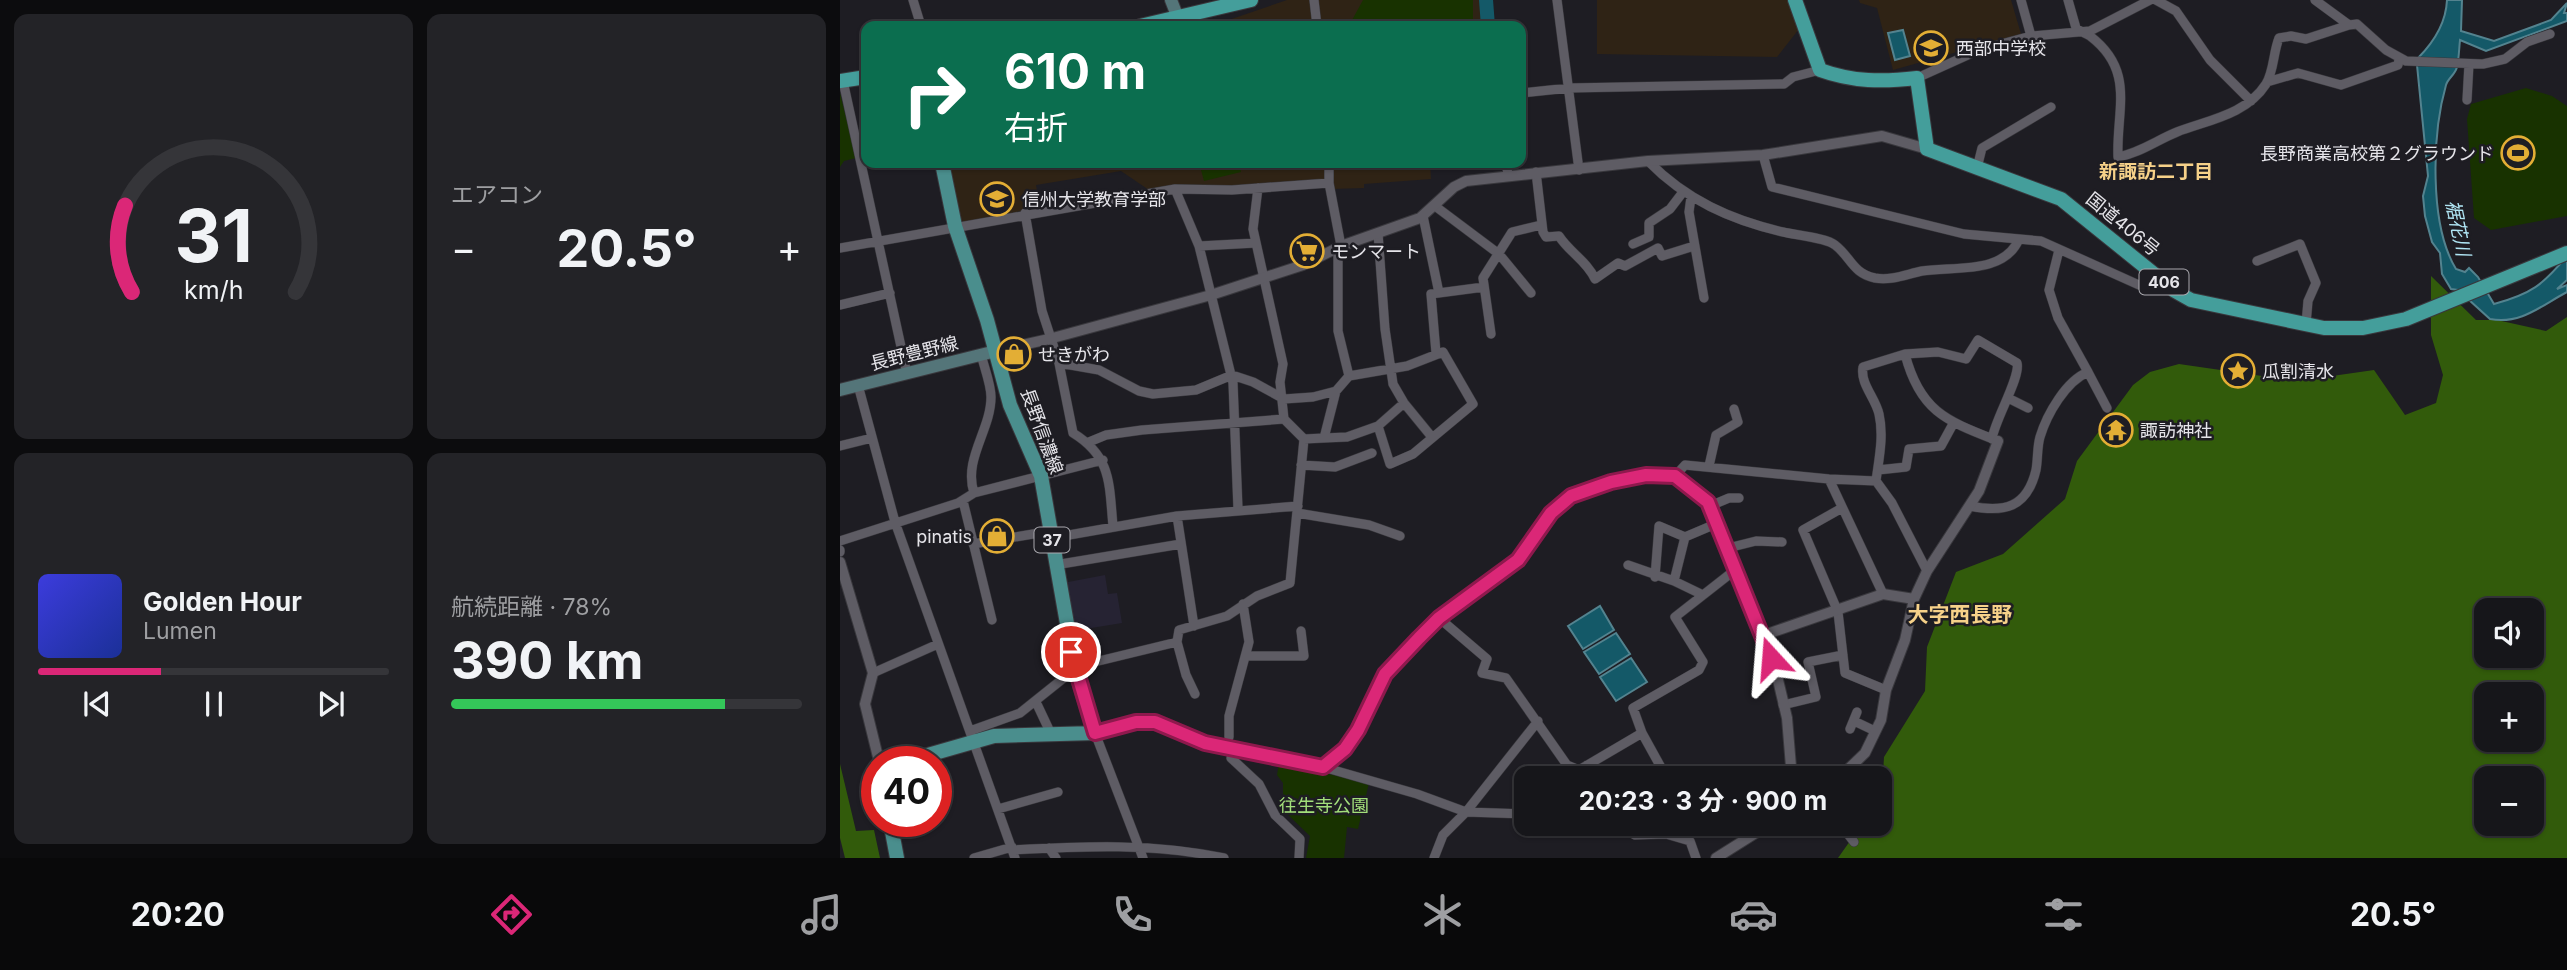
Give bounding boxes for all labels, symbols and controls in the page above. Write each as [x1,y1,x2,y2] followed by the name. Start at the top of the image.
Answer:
[1912,29,1950,67] school or university icon: 西部中学校
[1956,38,2046,59] place label: 西部中学校
[1004,42,1146,101] text: 610 m
[889,49,980,140] icon: right
[1004,108,1068,147] text: 右折
[2499,134,2537,172] sports icon: 長野商業高校第２グラウンド
[2260,143,2494,164] place label: 長野商業高校第２グラウンド
[2099,160,2213,183] district label: 新諏訪二丁目
[978,180,1016,218] school or university icon: 信州大学教育学部
[451,181,543,209] text: エアコン
[2082,188,2164,260] street label: 国道406号
[1022,189,1166,210] place label: 信州大学教育学部
[174,192,253,281] text: 31
[2441,198,2476,260] water label: 裾花川
[556,217,697,280] text: 20.5°
[451,225,476,271] text: −
[777,225,802,271] text: +
[1288,232,1326,270] supermarket icon: モンマート
[1331,241,1421,262] place label: モンマート
[2140,270,2188,294] road number: 406
[184,275,243,305] text: km/h
[868,332,960,374] street label: 長野豊野線
[995,335,1033,373] shop icon: せきがわ
[1038,344,1110,365] place label: せきがわ
[2219,352,2257,390] place icon: 瓜割清水
[2262,361,2334,382] place label: 瓜割清水
[1017,385,1067,477] street label: 長野信濃線
[2097,411,2135,449] temple icon: 諏訪神社
[2140,420,2212,441] place label: 諏訪神社
[978,517,1016,555] shop icon: pinatis
[916,526,972,547] place label: pinatis
[1034,527,1070,552] road number: 37
[143,586,302,617] text: Golden Hour
[451,593,612,621] text: 航続距離 · 78%
[2474,598,2544,836] map controls
[2474,598,2544,668] button: sound
[1908,602,2013,627] district label: 大字西長野
[143,617,217,645] text: Lumen
[1734,621,1808,695] position arrow
[1041,622,1101,682] pin
[451,629,643,692] text: 390 km
[1052,633,1090,671] icon: arrive
[2474,682,2544,752] button: +
[78,685,116,723] icon: previous
[195,685,233,723] icon: pause
[312,685,350,723] icon: next
[861,746,952,837] speed limit sign: 40
[2474,766,2544,836] button: −
[1579,785,1827,816] text: 20:23 · 3 分 · 900 m
[1279,795,1369,816] park label: 往生寺公園
[487,890,536,939] icon: directions
[797,890,846,939] icon: music
[1108,890,1157,939] icon: phone
[1418,890,1467,939] icon: climate
[1729,890,1778,939] icon: car
[2039,890,2088,939] icon: filters
[131,895,225,934] text: 20:20
[2350,895,2436,934] text: 20.5°

